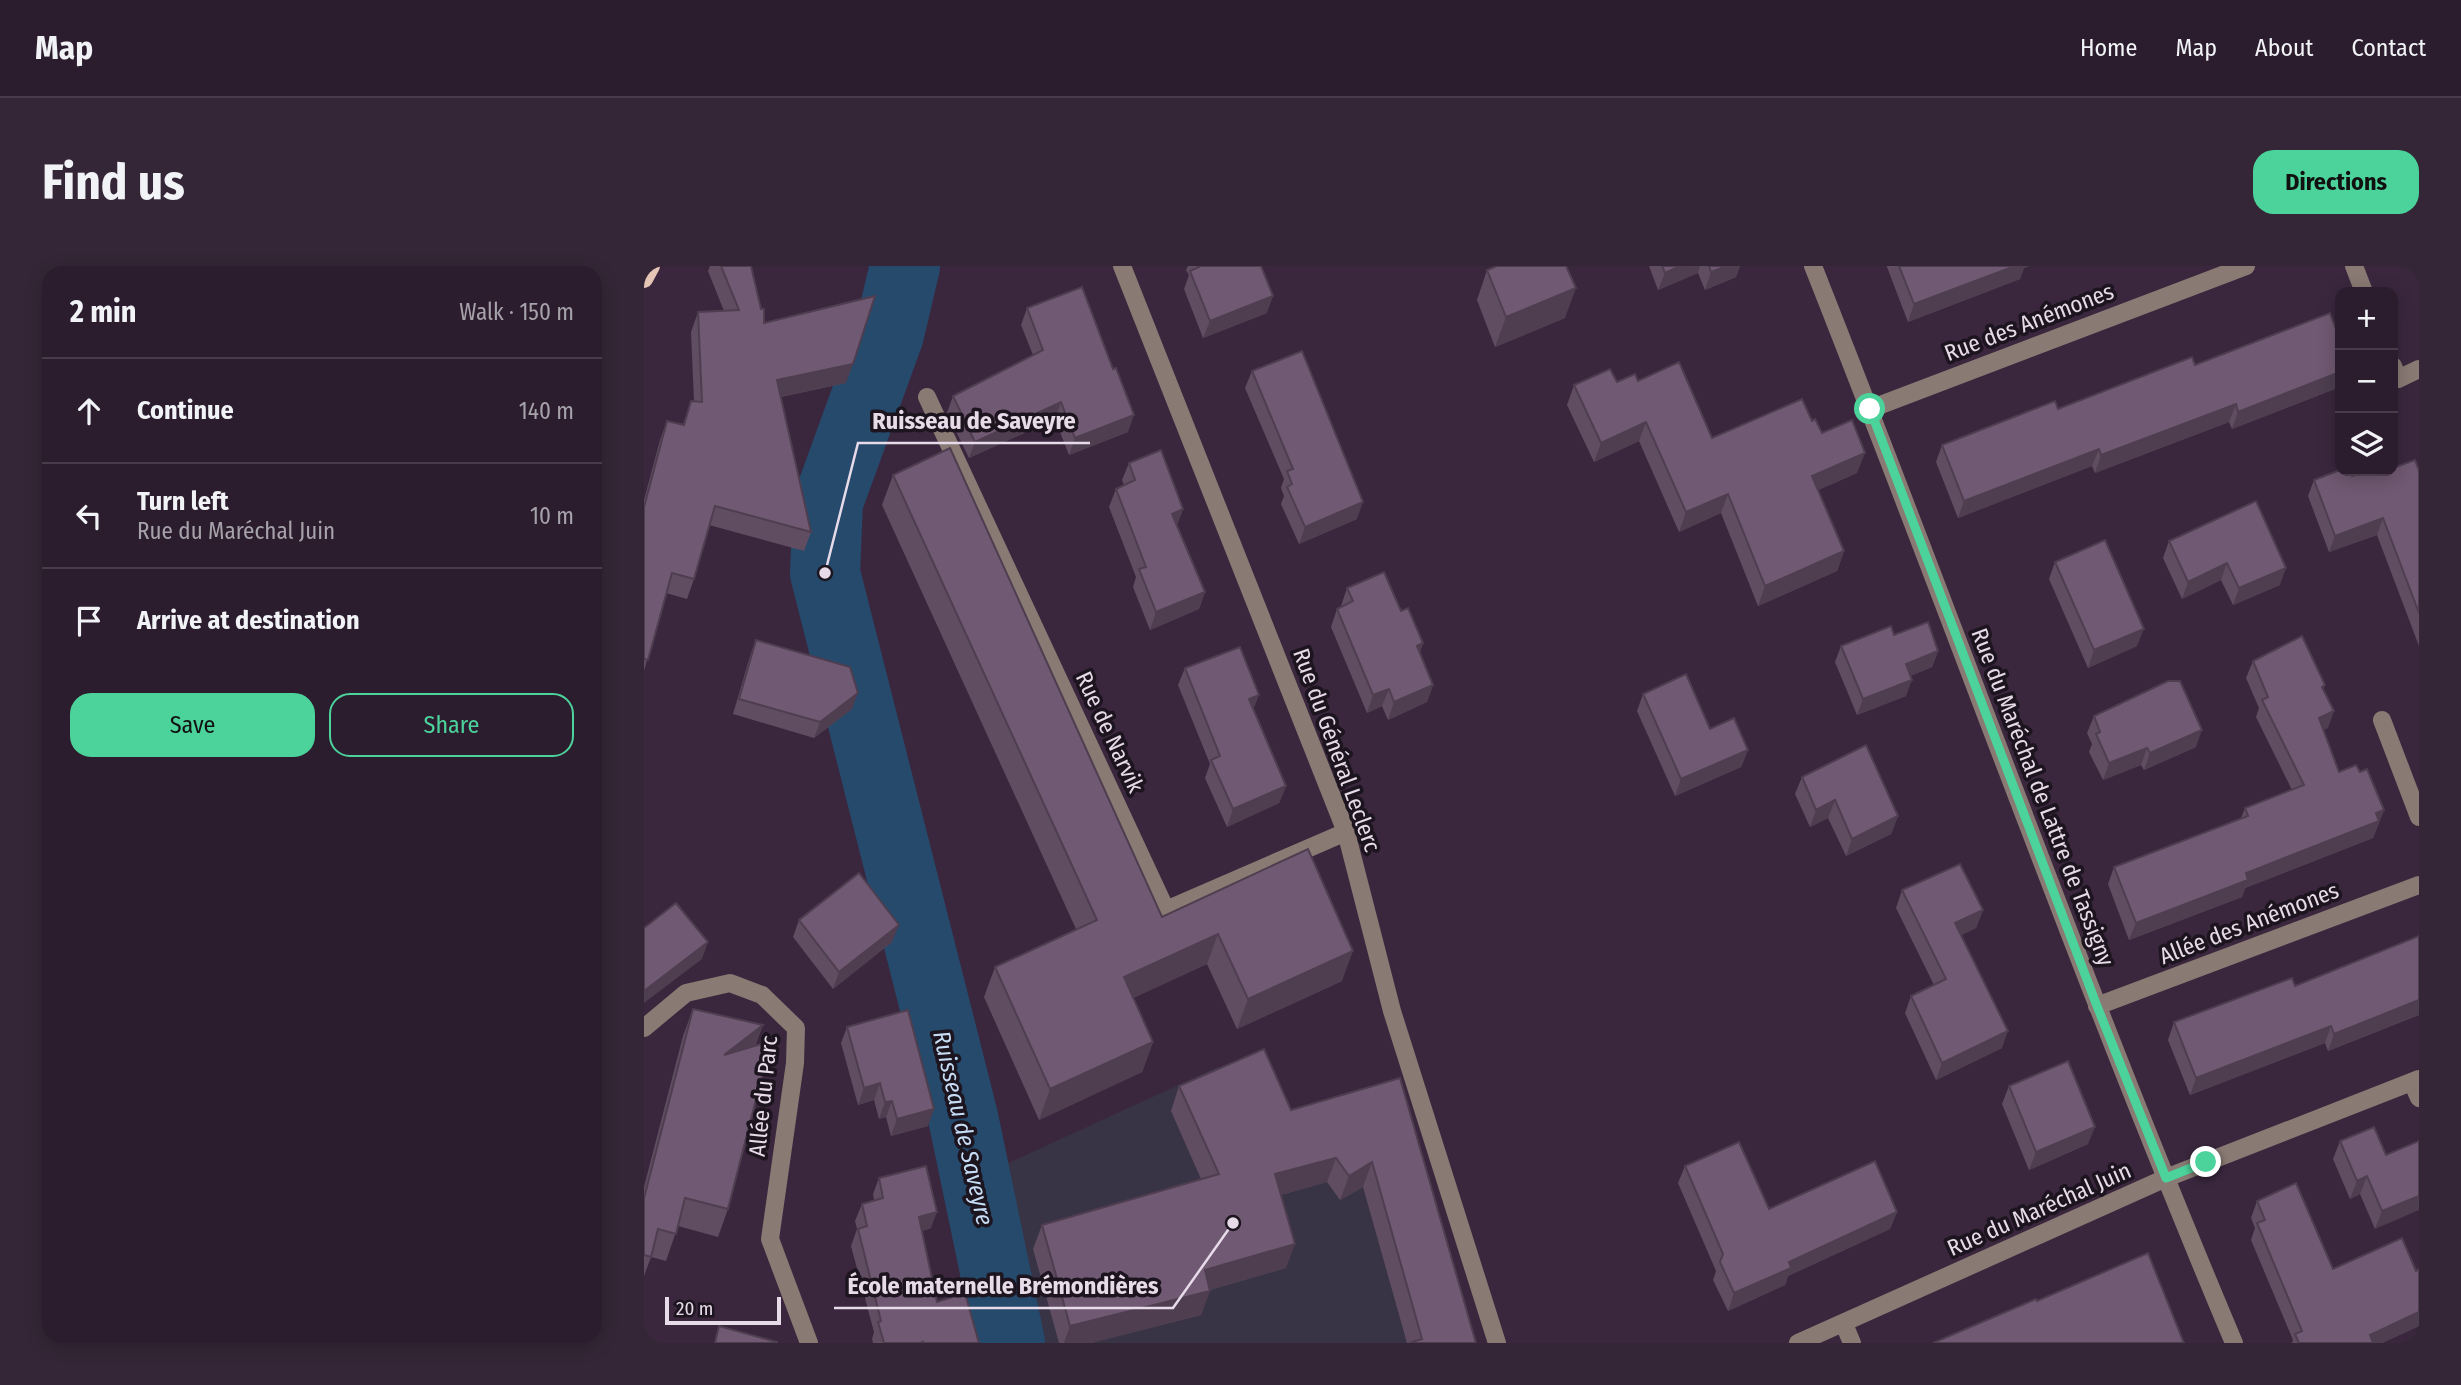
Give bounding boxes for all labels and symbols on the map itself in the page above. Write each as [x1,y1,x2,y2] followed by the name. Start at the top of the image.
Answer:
[1940,277,2118,367] street label: Rue des Anémones
[1854,393,1885,424] route start
[858,398,1090,443] callout: Ruisseau de Saveyre
[872,407,1076,435] text: Ruisseau de Saveyre
[1966,624,2121,971] street label: Rue du Maréchal de Lattre de Tassigny
[1287,644,1387,856] street label: Rue du Général Leclerc
[1070,667,1150,797] street label: Rue de Narvik
[2155,876,2343,970] street label: Allée des Anémones
[927,1028,999,1228] water label: Ruisseau de Saveyre
[743,1034,783,1158] street label: Allée du Parc
[2190,1146,2221,1177] route end
[1943,1156,2135,1262] street label: Rue du Maréchal Juin
[834,1263,1173,1308] callout: École maternelle Brémondières
[847,1271,1159,1300] text: École maternelle Brémondières
[665,1294,780,1326] scale bar

